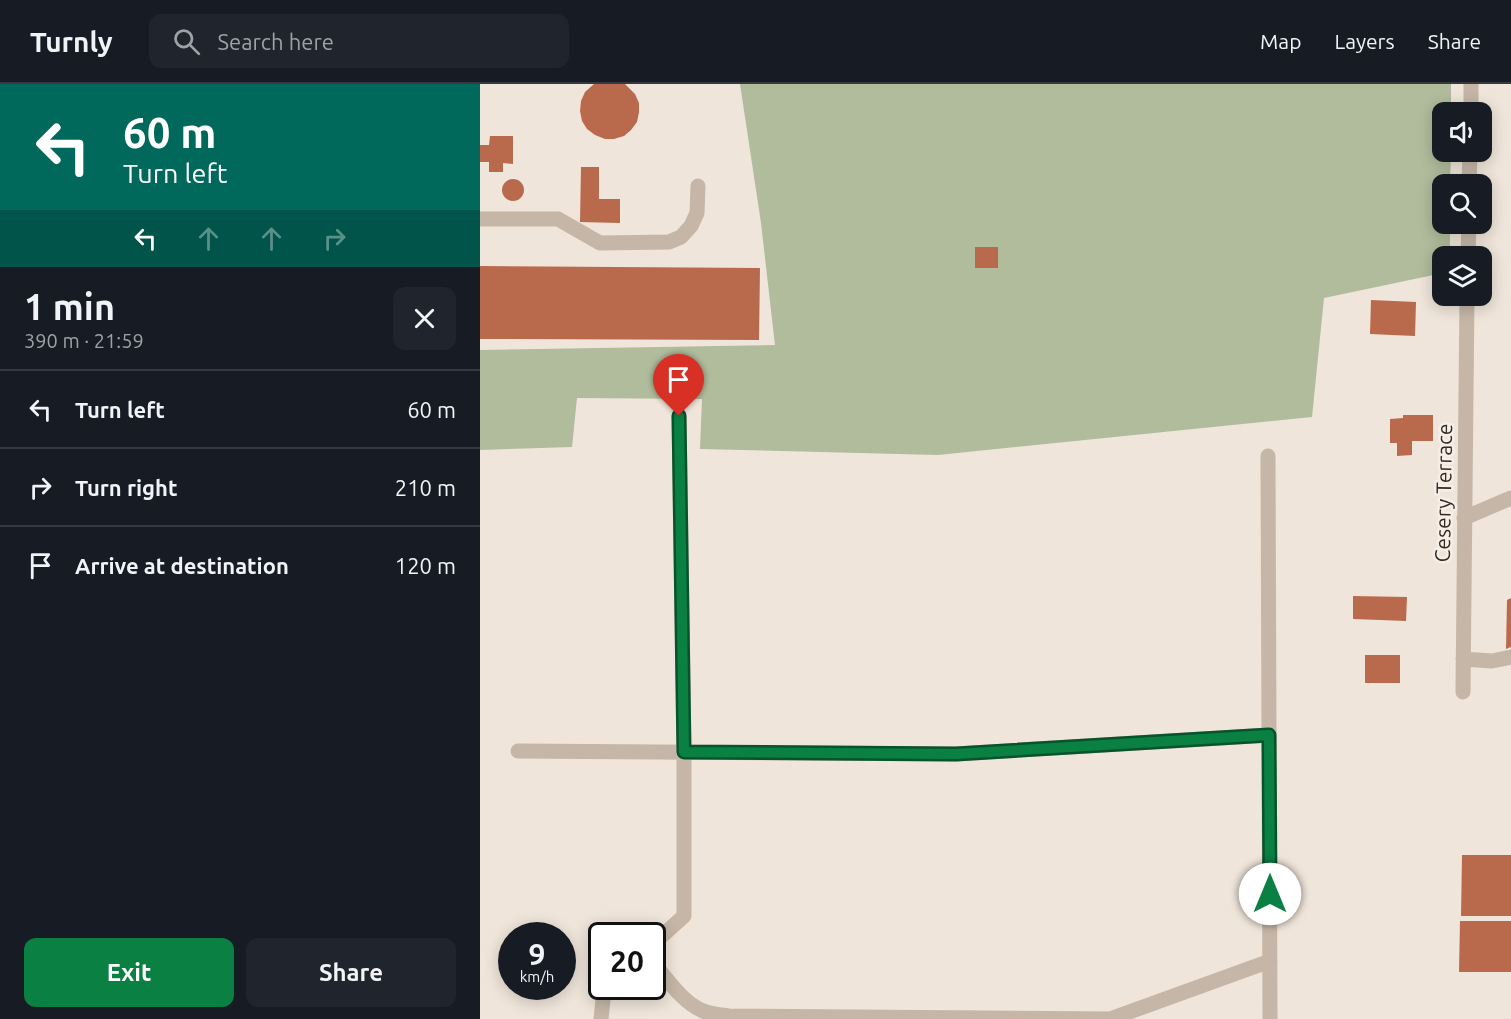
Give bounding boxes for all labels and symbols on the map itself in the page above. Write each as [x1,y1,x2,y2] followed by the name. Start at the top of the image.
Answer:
[653,354,704,416] pin
[1430,423,1456,563] street label: Cesery Terrace
[1238,862,1302,926] position arrow
[588,922,666,1000] speed limit sign: 20

